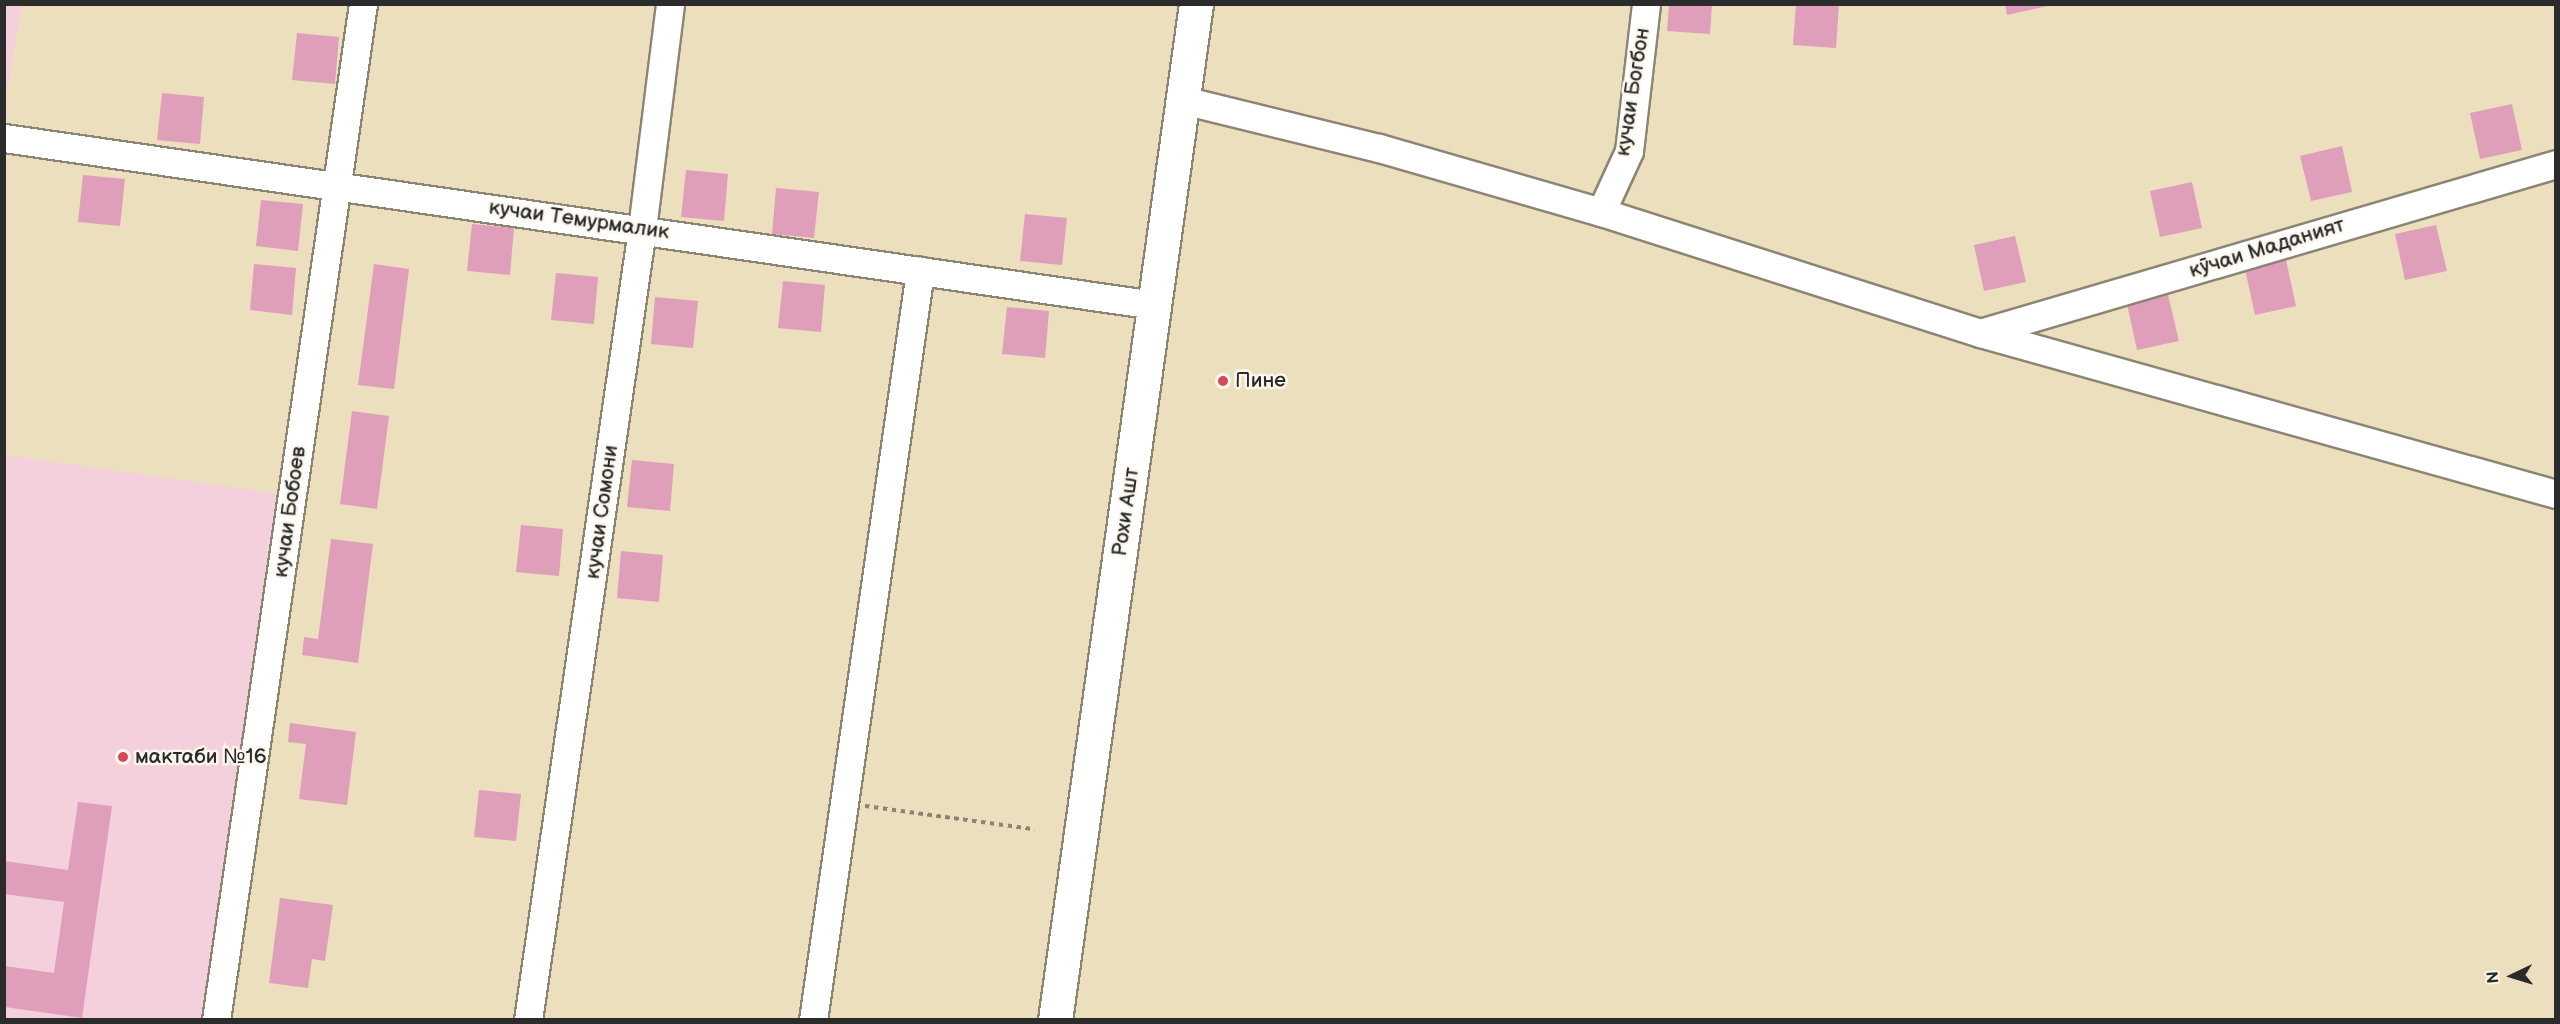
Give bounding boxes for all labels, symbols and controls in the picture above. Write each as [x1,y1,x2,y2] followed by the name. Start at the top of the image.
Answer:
[1610,26,1656,158] street label: кучаи Богбон
[487,195,671,245] street label: кучаи Темурмалик
[2186,212,2348,284] street label: кӯчаи Маданият
[1235,368,1286,394] place label: Пине
[1216,374,1230,388] marker: Пине
[580,443,624,581] street label: кучаи Сомони
[268,445,312,579] street label: кучаи Бобоев
[1107,466,1145,558] street label: Рохи Ашт
[135,744,267,770] place label: мактаби №16
[116,750,130,764] marker: мактаби №16
[2482,946,2542,1006] north arrow
[2484,971,2503,984] text: N

